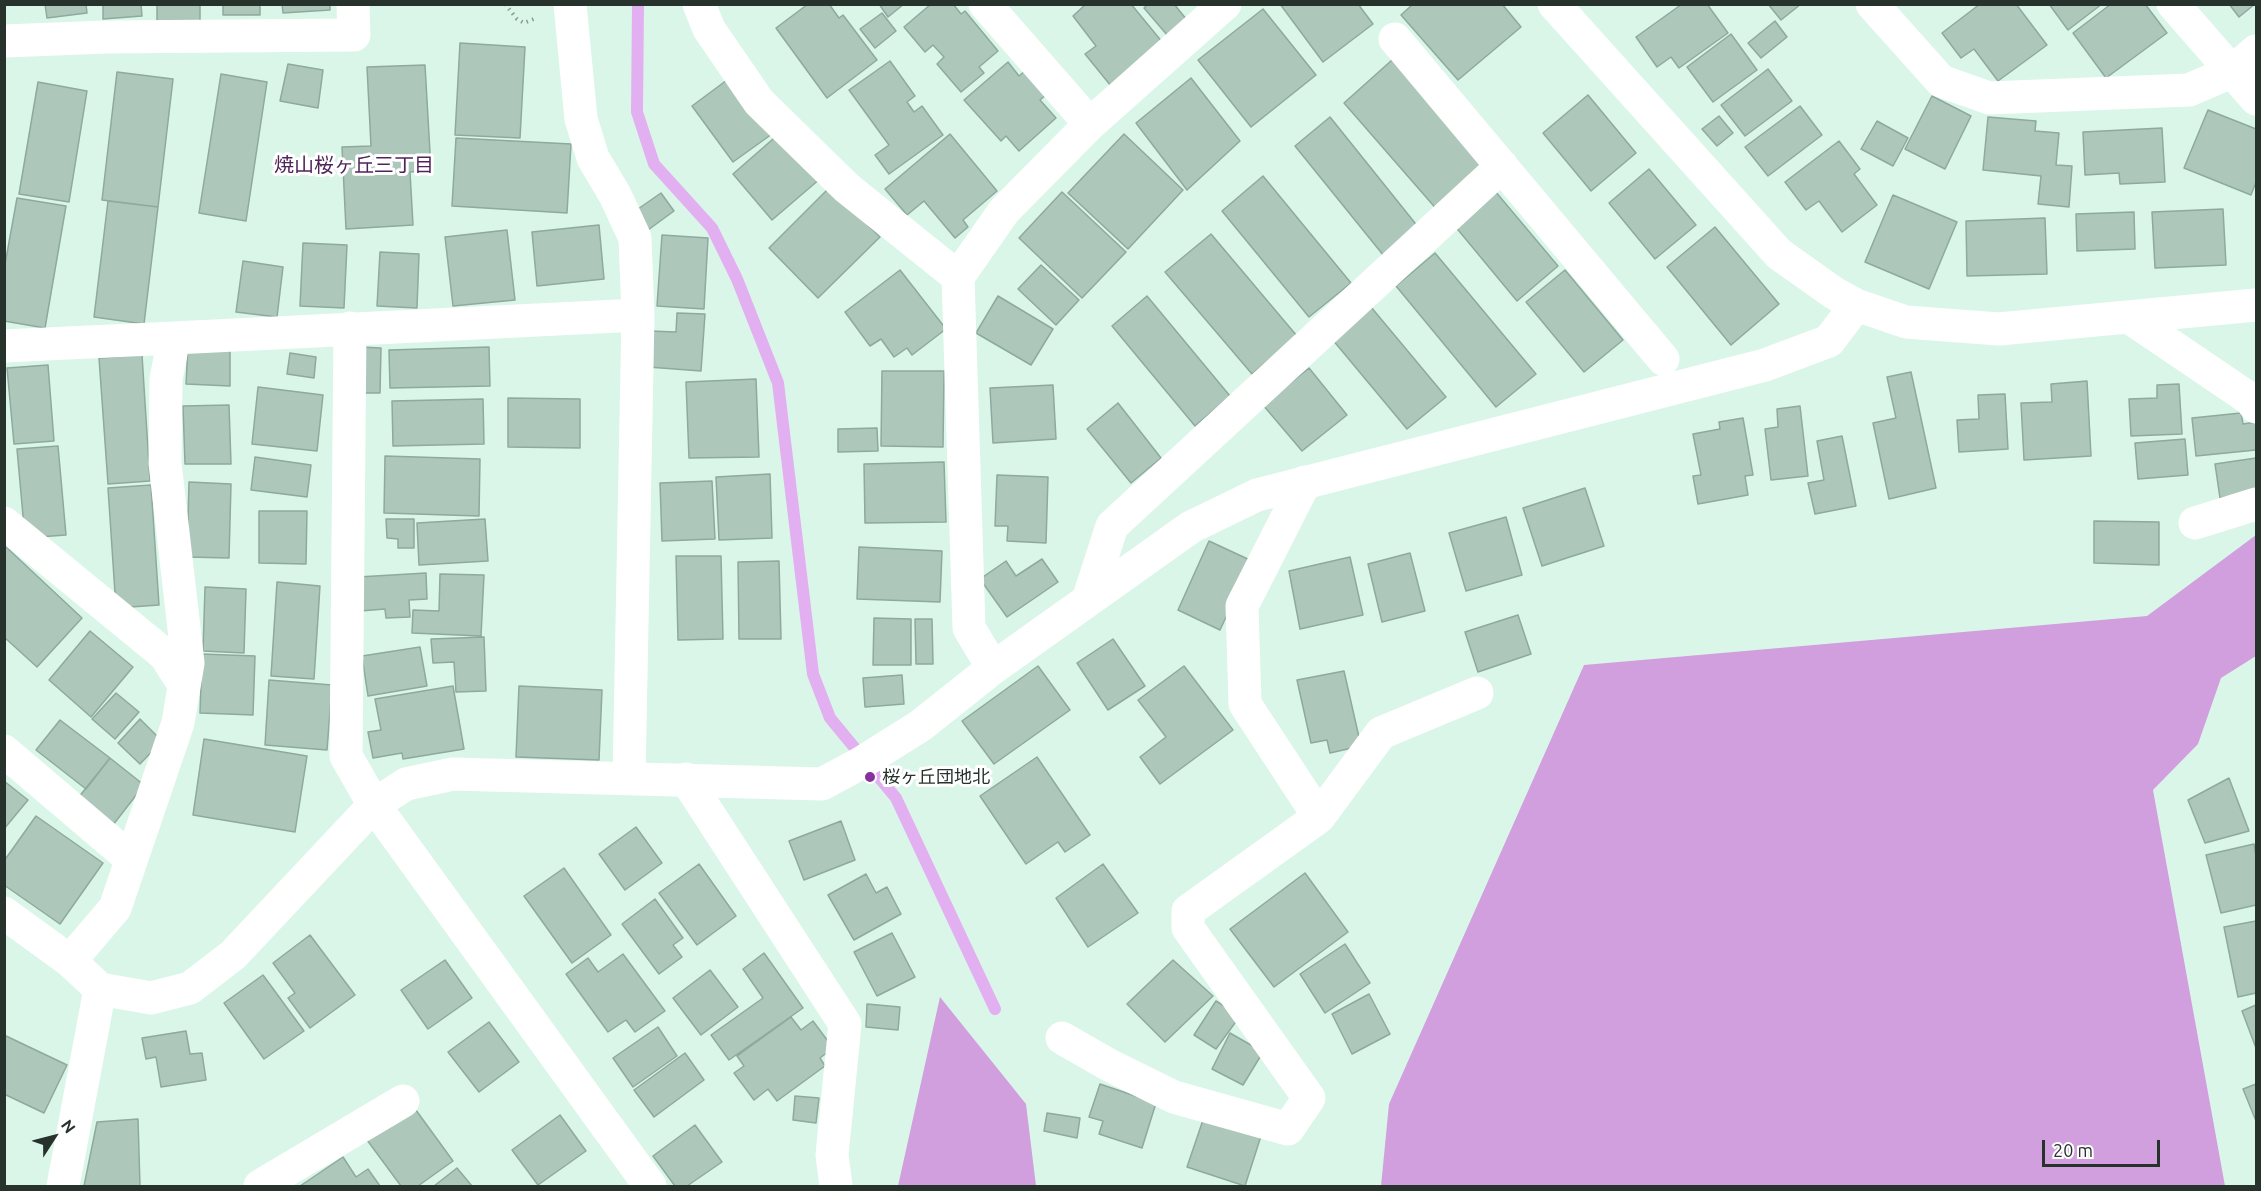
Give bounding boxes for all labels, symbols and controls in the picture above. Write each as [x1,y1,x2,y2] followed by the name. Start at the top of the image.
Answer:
[274,153,434,177] district label: 焼山桜ヶ丘三丁目
[882,766,990,788] place label: 桜ヶ丘団地北
[863,770,877,784] marker: 桜ヶ丘団地北
[24,1107,84,1167] north arrow
[58,1116,79,1137] text: N
[2045,1128,2164,1166] scale bar
[2053,1140,2093,1160] text: 20 m

